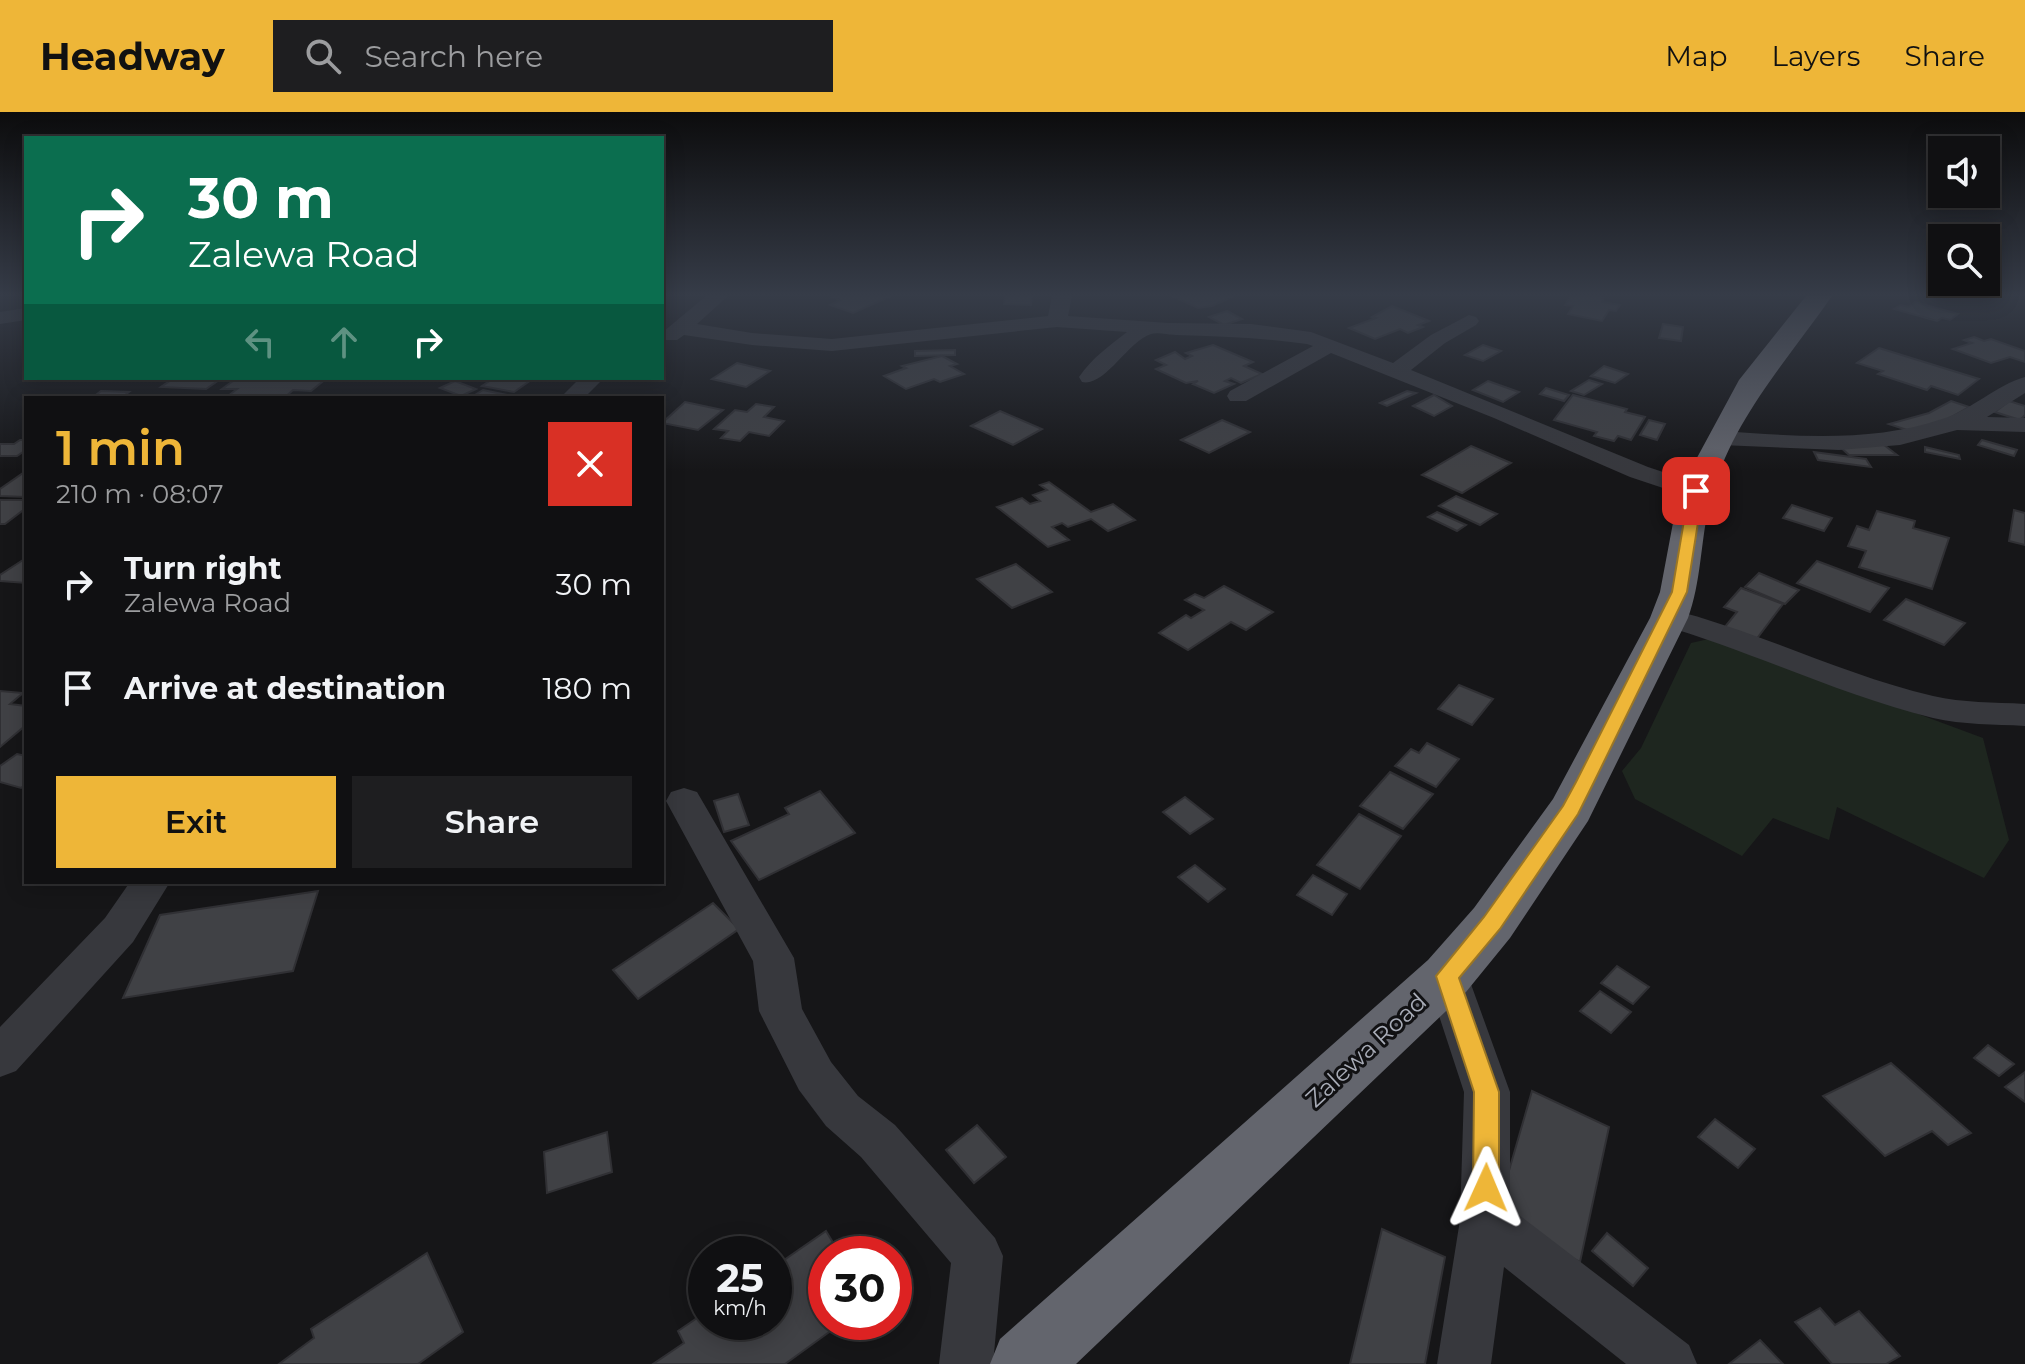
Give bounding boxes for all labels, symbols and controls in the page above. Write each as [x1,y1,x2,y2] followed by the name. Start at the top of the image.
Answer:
[273,20,833,92] search box
[40,33,225,80] text: Headway
[301,34,345,78] icon: search
[365,38,543,75] text: Search here
[1665,39,1728,73] text: Map
[1772,39,1861,73] text: Layers
[1905,39,1985,73] text: Share
[1928,136,2000,296] map controls
[1928,136,2000,208] button: sound
[188,164,334,232] text: 30 m
[56,168,160,272] icon: right
[1928,224,2000,296] button: search
[188,232,419,276] text: Zalewa Road
[238,320,282,364] icon: left
[322,320,366,364] icon: ahead
[406,320,450,364] icon: right
[56,419,185,477] text: 1 min
[548,422,632,506] button: close
[1662,457,1730,525] pin
[1674,469,1718,513] icon: arrive
[56,478,224,510] text: 210 m · 08:07
[124,550,281,587] text: Turn right
[56,562,100,606] icon: right
[556,566,632,603] text: 30 m
[124,587,291,619] text: Zalewa Road
[56,666,100,710] icon: arrive
[124,670,446,707] text: Arrive at destination
[542,670,632,707] text: 180 m
[56,776,336,868] button: Exit
[352,776,632,868] button: Share
[1300,987,1432,1113] street label: Zalewa Road
[1444,1146,1528,1230] position arrow
[808,1236,912,1340] speed limit sign: 30
[716,1253,764,1302] text: 25
[713,1296,767,1320] text: km/h

